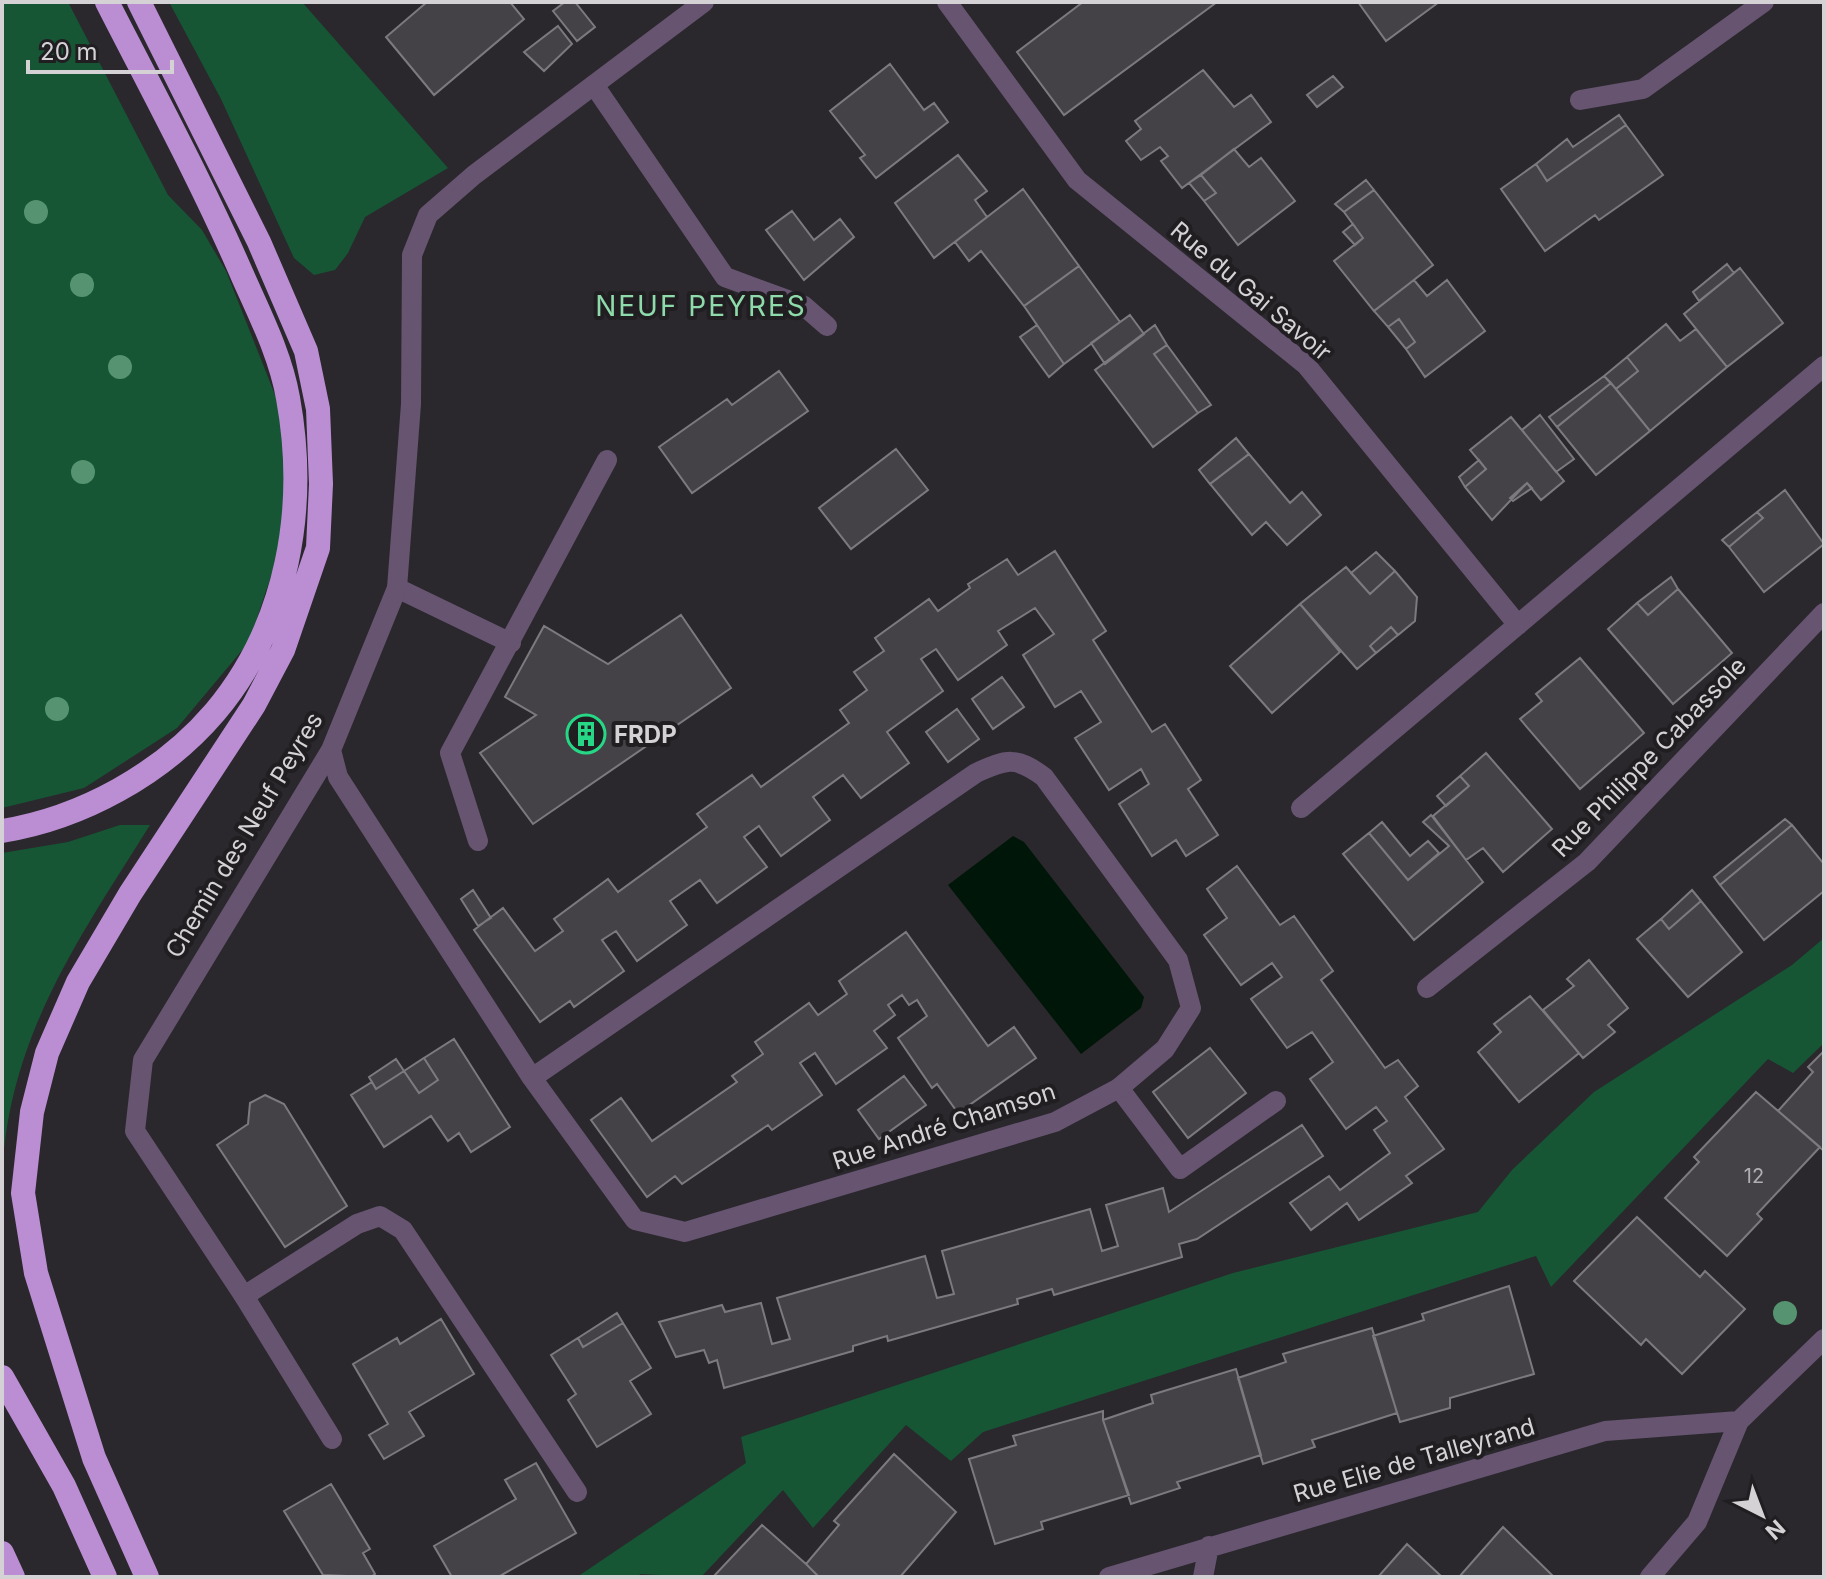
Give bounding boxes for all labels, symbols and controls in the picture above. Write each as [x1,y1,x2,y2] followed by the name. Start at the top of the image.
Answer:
[28,24,172,74] scale bar
[40,37,98,66] text: 20 m
[1165,215,1337,367] street label: Rue du Gai Savoir
[595,289,807,323] district label: NEUF PEYRES
[1546,651,1752,863] street label: Rue Philippe Cabassole
[159,707,329,963] street label: Chemin des Neuf Peyres
[565,713,607,755] building icon: FRDP
[614,720,677,749] place label: FRDP
[829,1076,1059,1176] street label: Rue André Chamson
[1744,1164,1764,1188] house number: 12
[1290,1412,1538,1508] street label: Rue Elie de Talleyrand
[1722,1475,1802,1555] north arrow
[1760,1515,1790,1545] text: N

